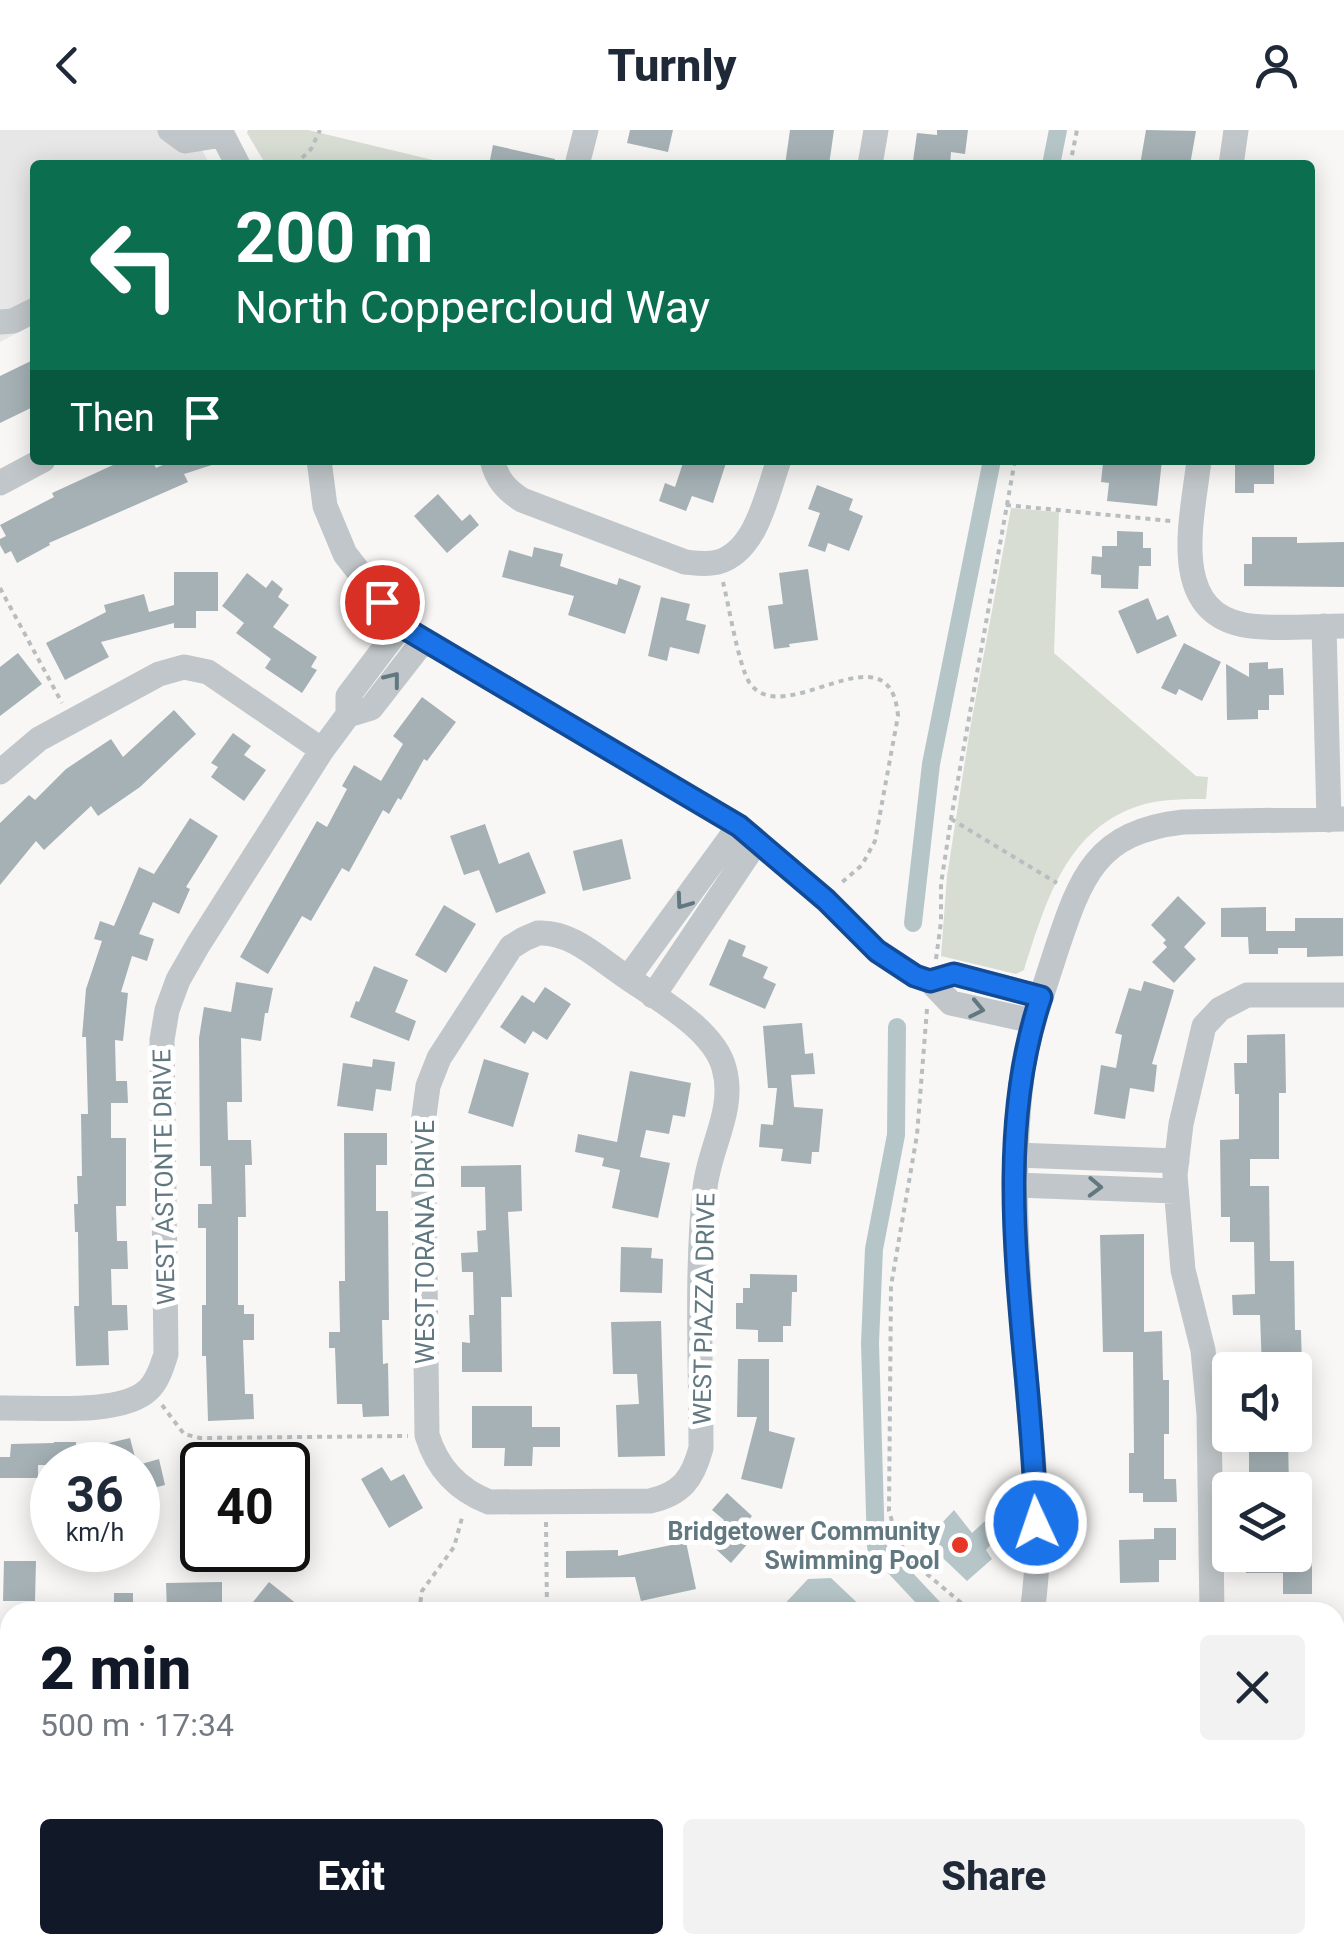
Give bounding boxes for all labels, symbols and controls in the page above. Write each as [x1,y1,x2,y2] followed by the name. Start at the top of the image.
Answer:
[40,38,95,93] icon: back
[1249,38,1304,93] icon: person
[607,39,737,92] text: Turnly
[235,197,434,279] text: 200 m
[70,200,200,330] icon: left
[235,281,710,334] text: North Coppercloud Way
[175,390,230,445] icon: arrive
[70,396,155,440] text: Then
[340,560,425,645] pin
[355,575,410,630] icon: arrive
[382,673,399,691] one-way arrow
[678,891,695,909] one-way arrow
[968,997,985,1018] one-way arrow
[147,1049,181,1305] street label: WEST ASTONTE DRIVE
[411,1120,440,1364] street label: WEST TORANA DRIVE
[1088,1177,1104,1198] one-way arrow
[687,1193,721,1425] street label: WEST PIAZZA DRIVE
[1212,1352,1312,1572] map controls
[1212,1352,1312,1452] button: sound
[180,1442,310,1572] speed limit sign: 40
[66,1466,124,1524] text: 36
[984,1471,1088,1575] position arrow
[1212,1472,1312,1572] button: layers
[667,1517,940,1575] place label: Bridgetower Community Swimming Pool
[66,1518,124,1547] text: km/h
[949,1534,971,1556] marker: Bridgetower Community Swimming Pool
[40,1633,191,1704] text: 2 min
[1200,1635,1305,1740] button: close
[40,1706,234,1744] text: 500 m · 17:34
[40,1819,663,1934] button: Exit
[683,1819,1305,1934] button: Share

